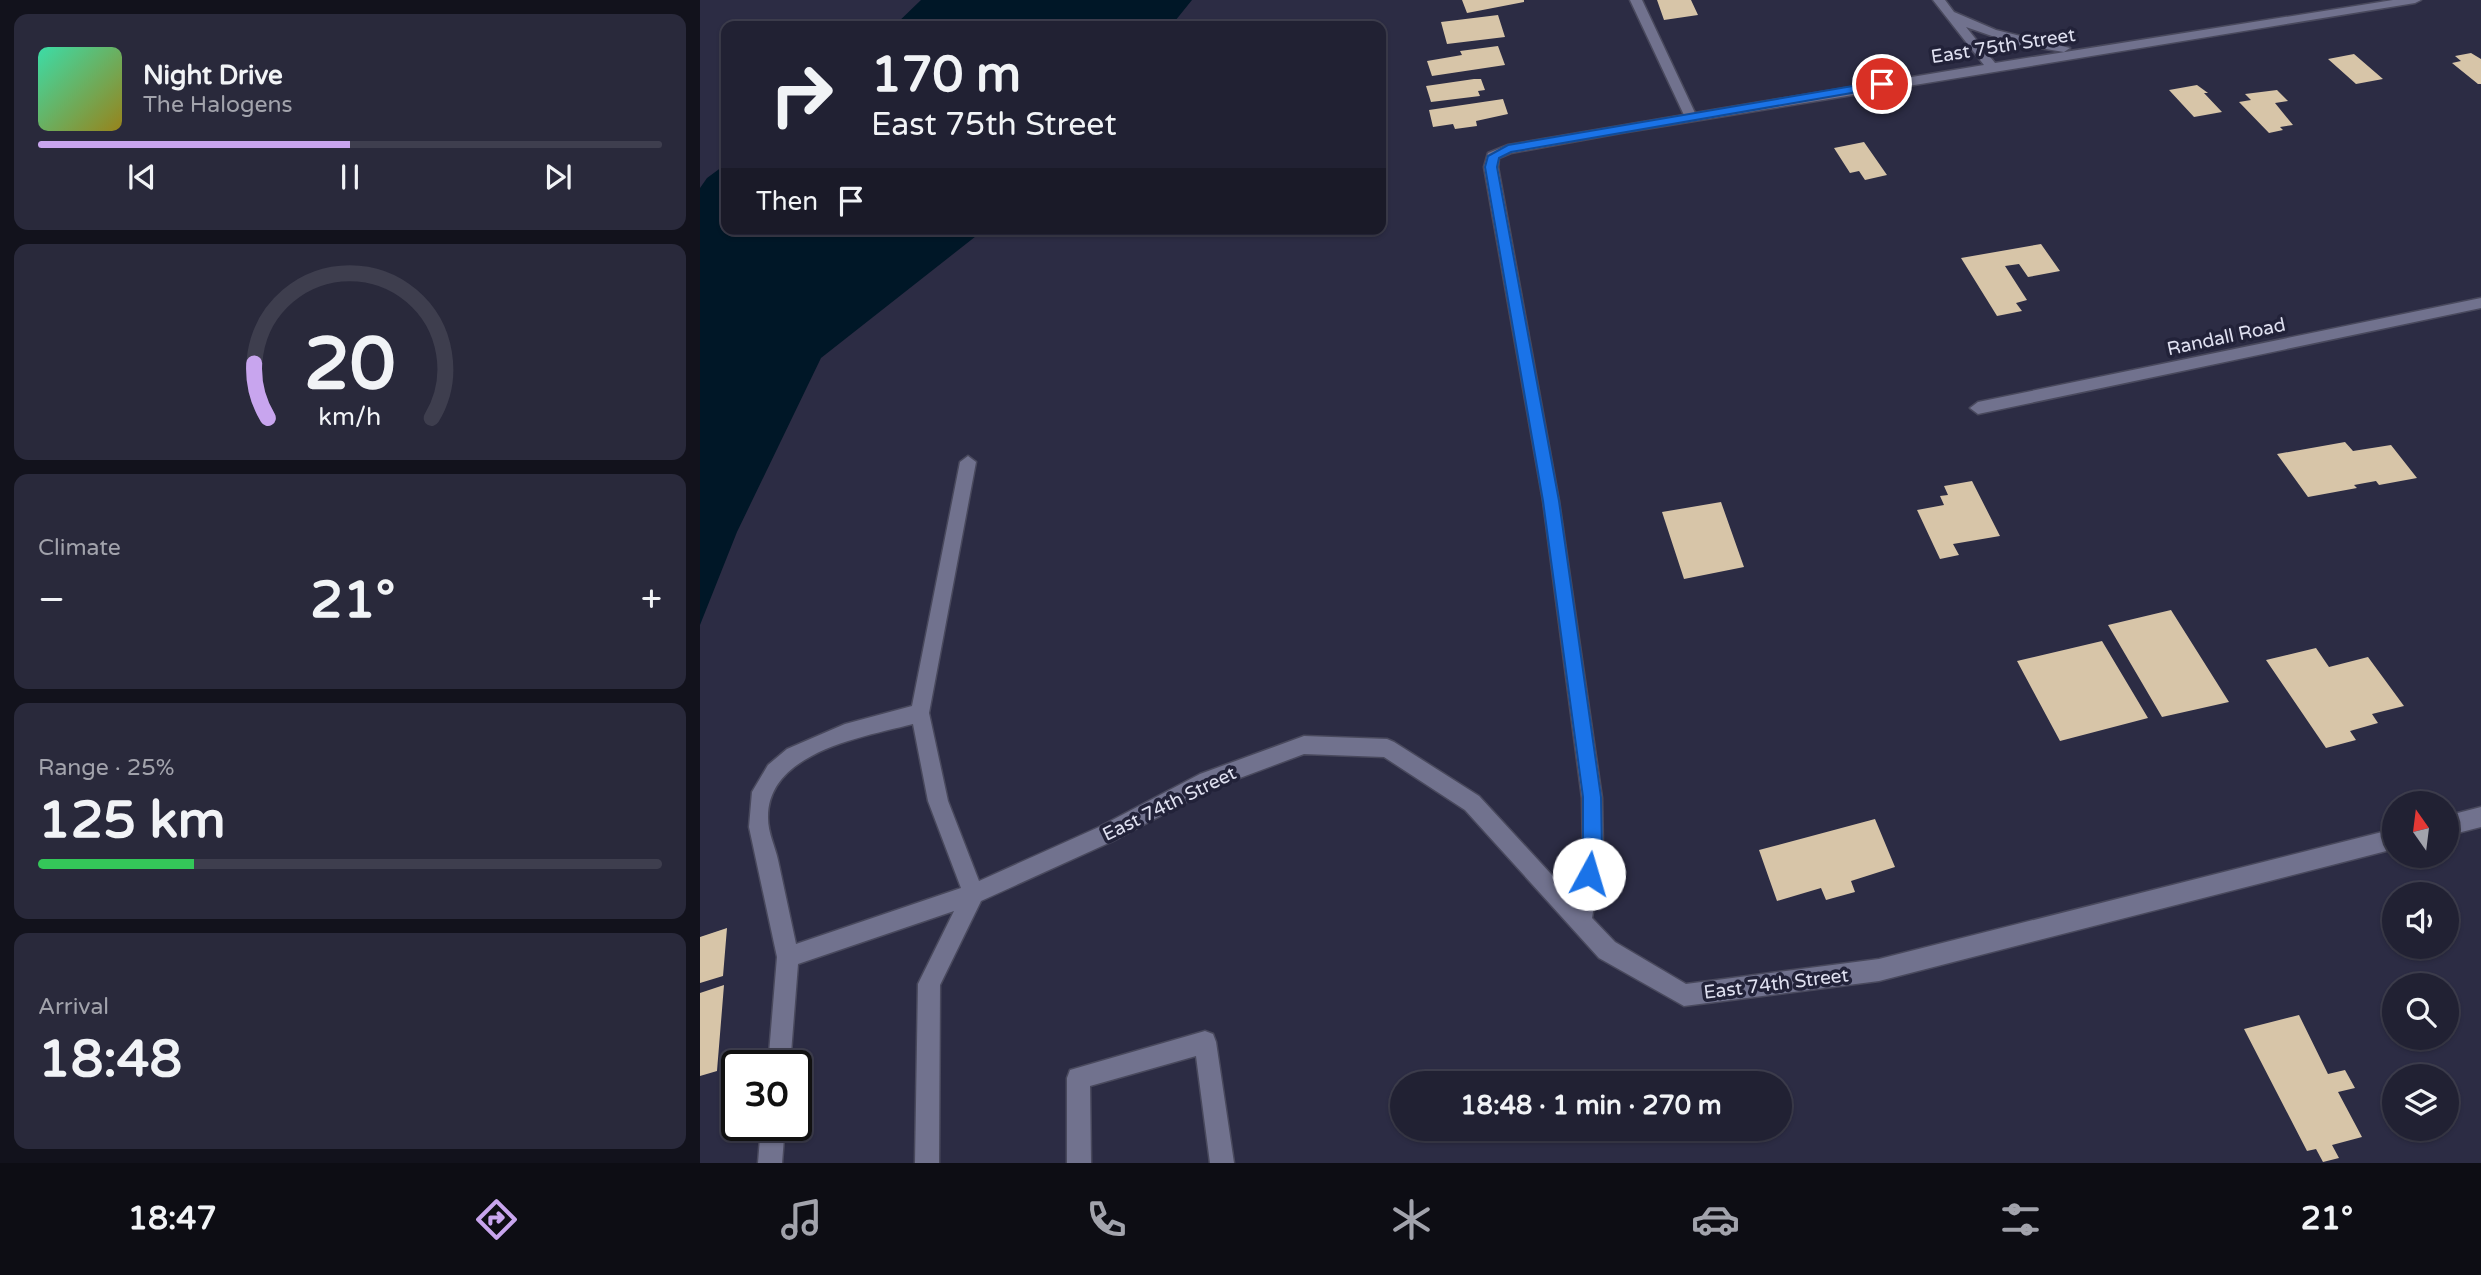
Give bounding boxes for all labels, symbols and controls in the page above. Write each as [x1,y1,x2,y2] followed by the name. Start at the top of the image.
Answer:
[1929,24,2077,68] street label: East 75th Street
[871,46,1021,105] text: 170 m
[756,49,847,140] icon: right
[1852,54,1912,114] pin
[143,60,283,91] text: Night Drive
[1863,65,1901,103] icon: arrive
[143,91,292,119] text: The Halogens
[871,106,1117,144] text: East 75th Street
[123,158,161,196] icon: previous
[331,158,369,196] icon: pause
[539,158,577,196] icon: next
[832,182,870,220] icon: arrive
[756,186,818,217] text: Then
[2165,314,2287,360] street label: Randall Road
[304,321,396,409] text: 20
[319,401,381,431] text: km/h
[38,534,121,562] text: Climate
[310,569,395,632] text: 21°
[38,577,65,623] text: −
[641,577,662,623] text: +
[38,754,174,782] text: Range · 25%
[1099,762,1240,846] street label: East 74th Street
[38,789,226,852] text: 125 km
[2382,791,2459,868] north arrow
[2382,791,2459,1141] map controls
[1552,837,1626,911] position arrow
[2382,882,2459,959] button: sound
[1702,964,1850,1004] street label: East 74th Street
[2382,973,2459,1050] button: search
[38,993,109,1021] text: Arrival
[38,1028,182,1091] text: 18:48
[721,1050,812,1141] speed limit sign: 30
[2382,1064,2459,1141] button: layers
[1460,1090,1722,1121] text: 18:48 · 1 min · 270 m
[472,1195,521,1244] icon: directions
[777,1195,826,1244] icon: music
[1082,1195,1131,1244] icon: phone
[1387,1195,1436,1244] icon: climate
[1691,1195,1740,1244] icon: car
[1996,1195,2045,1244] icon: filters
[128,1200,217,1238] text: 18:47
[2301,1200,2353,1238] text: 21°

